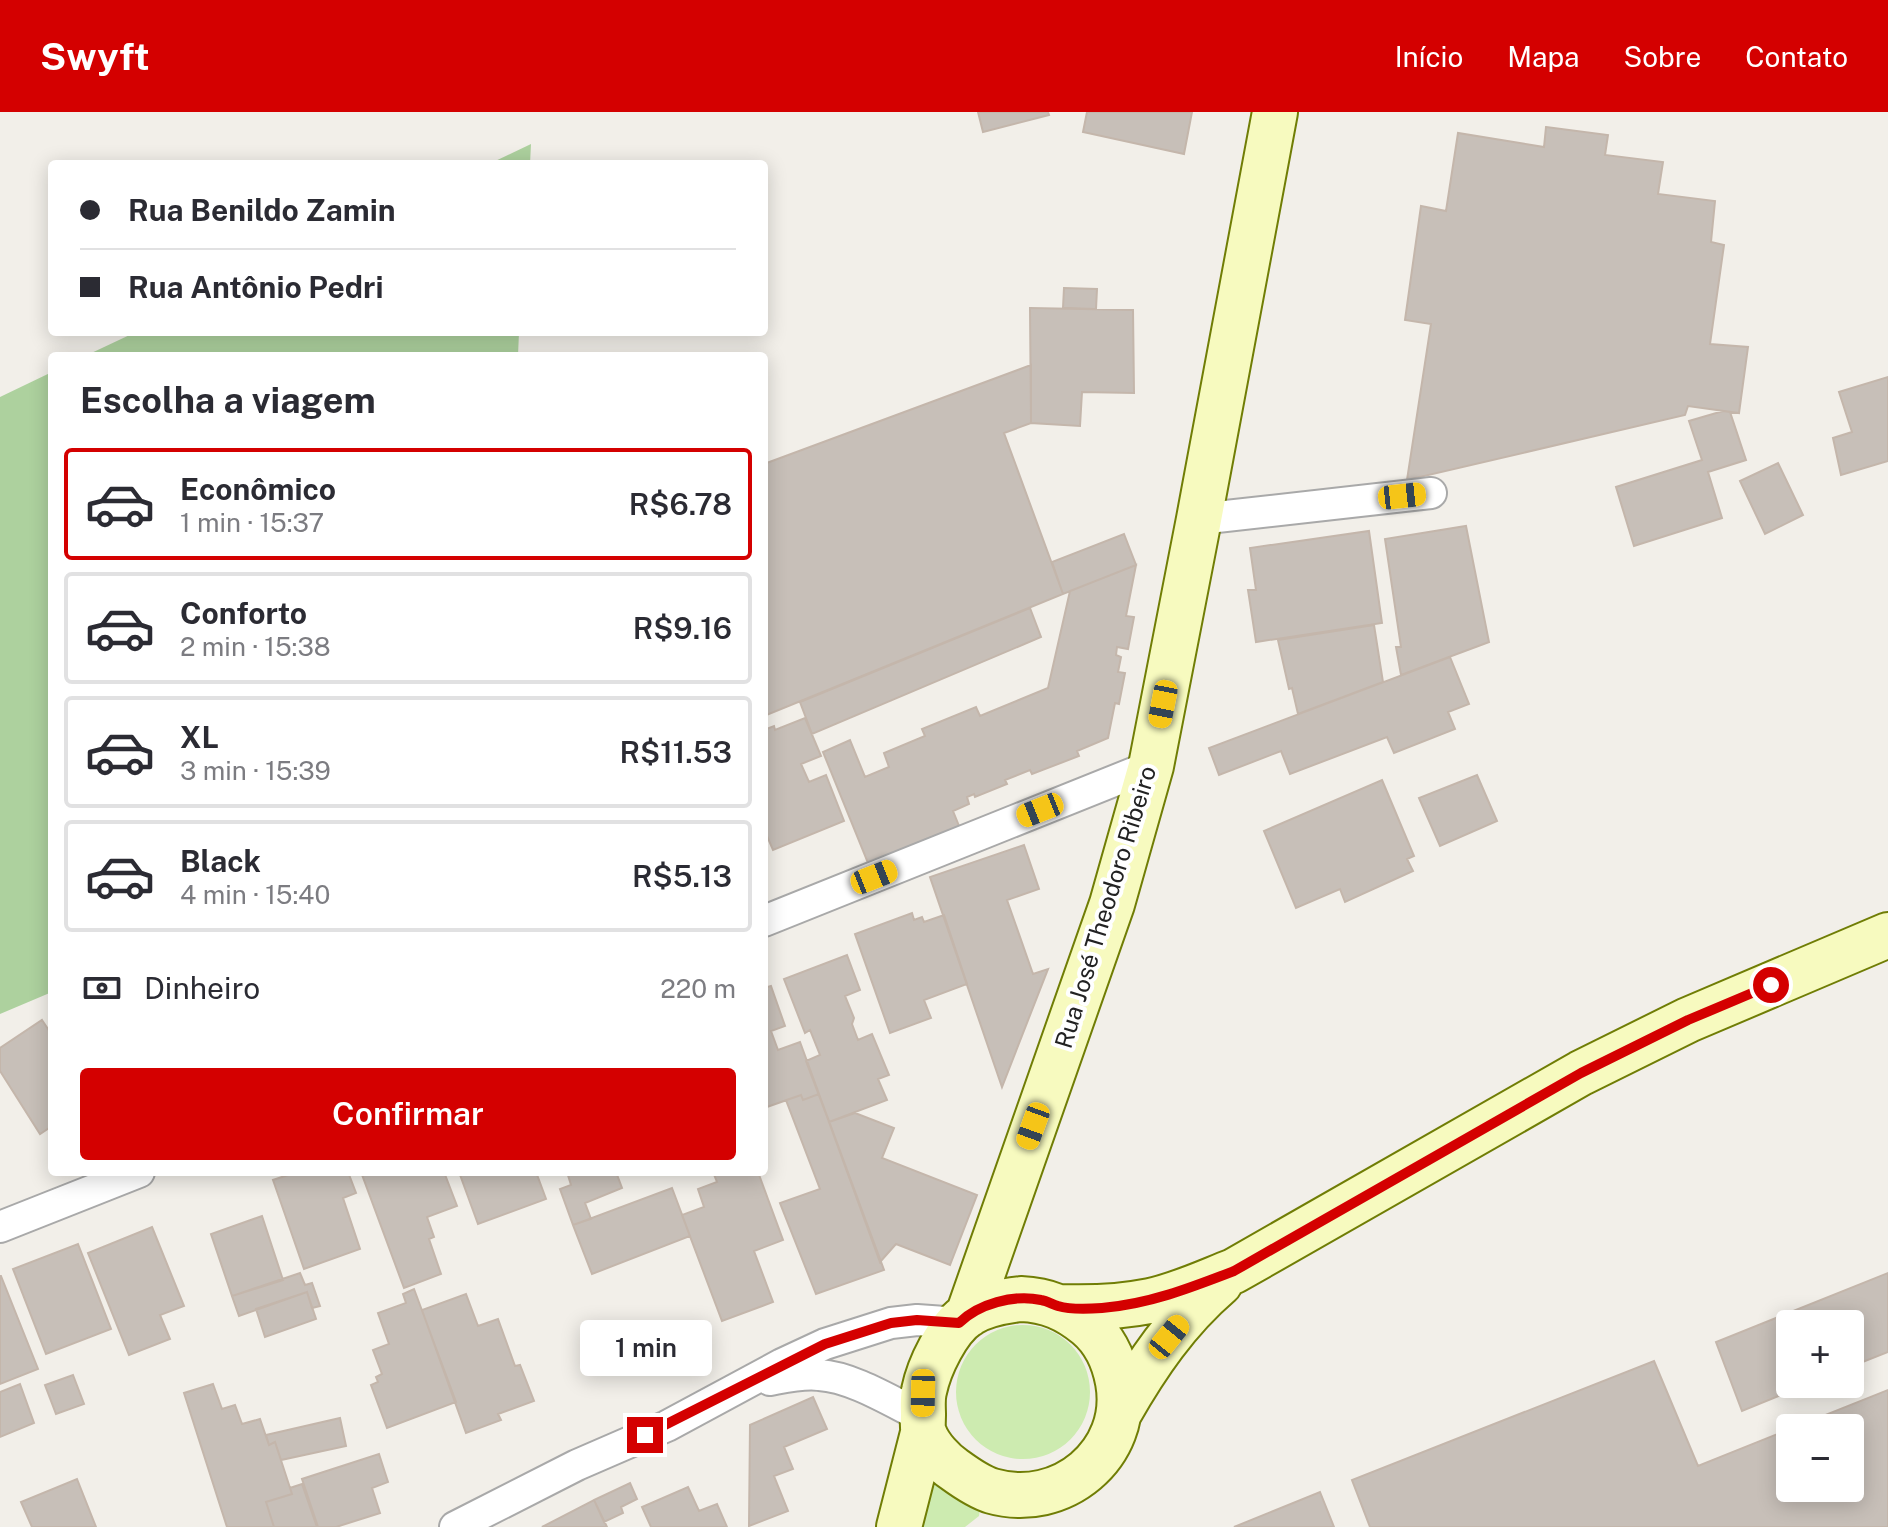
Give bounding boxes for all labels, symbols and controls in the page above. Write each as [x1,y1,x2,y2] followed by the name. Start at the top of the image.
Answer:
[40,34,150,79] text: Swyft
[1395,40,1463,73] text: Início
[1507,40,1579,73] text: Mapa
[1623,40,1701,73] text: Sobre
[1745,40,1848,73] text: Contato
[128,192,396,228] text: Rua Benildo Zamin
[128,269,383,305] text: Rua Antônio Pedri
[80,379,376,421] text: Escolha a viagem
[84,468,156,540] icon: car
[180,471,336,507] text: Econômico
[1377,482,1427,510] car
[629,486,732,522] text: R$6.78
[180,507,324,538] text: 1 min · 15:37
[84,592,156,664] icon: car
[180,595,307,631] text: Conforto
[633,610,732,646] text: R$9.16
[180,631,331,662] text: 2 min · 15:38
[1147,678,1179,730] car
[84,716,156,788] icon: car
[180,719,219,755] text: XL
[619,734,732,770] text: R$11.53
[180,755,331,786] text: 3 min · 15:39
[1049,762,1161,1052] street label: Rua José Theodoro Ribeiro
[1013,790,1067,830] car
[84,840,156,912] icon: car
[180,843,261,879] text: Black
[847,857,901,897] car
[632,858,732,894] text: R$5.13
[180,879,330,910] text: 4 min · 15:40
[80,966,124,1010] icon: cash
[1753,967,1789,1003] route start
[144,970,260,1006] text: Dinheiro
[660,973,736,1004] text: 220 m
[80,1068,736,1160] button: Confirmar
[1014,1099,1052,1153] car
[1776,1310,1864,1502] map controls
[1776,1310,1864,1398] button: +
[1145,1311,1193,1363] car
[579,1319,711,1375] callout: 1 min
[615,1332,677,1363] text: 1 min
[911,1369,935,1417] car
[1776,1414,1864,1502] button: −
[627,1417,663,1453] route end

